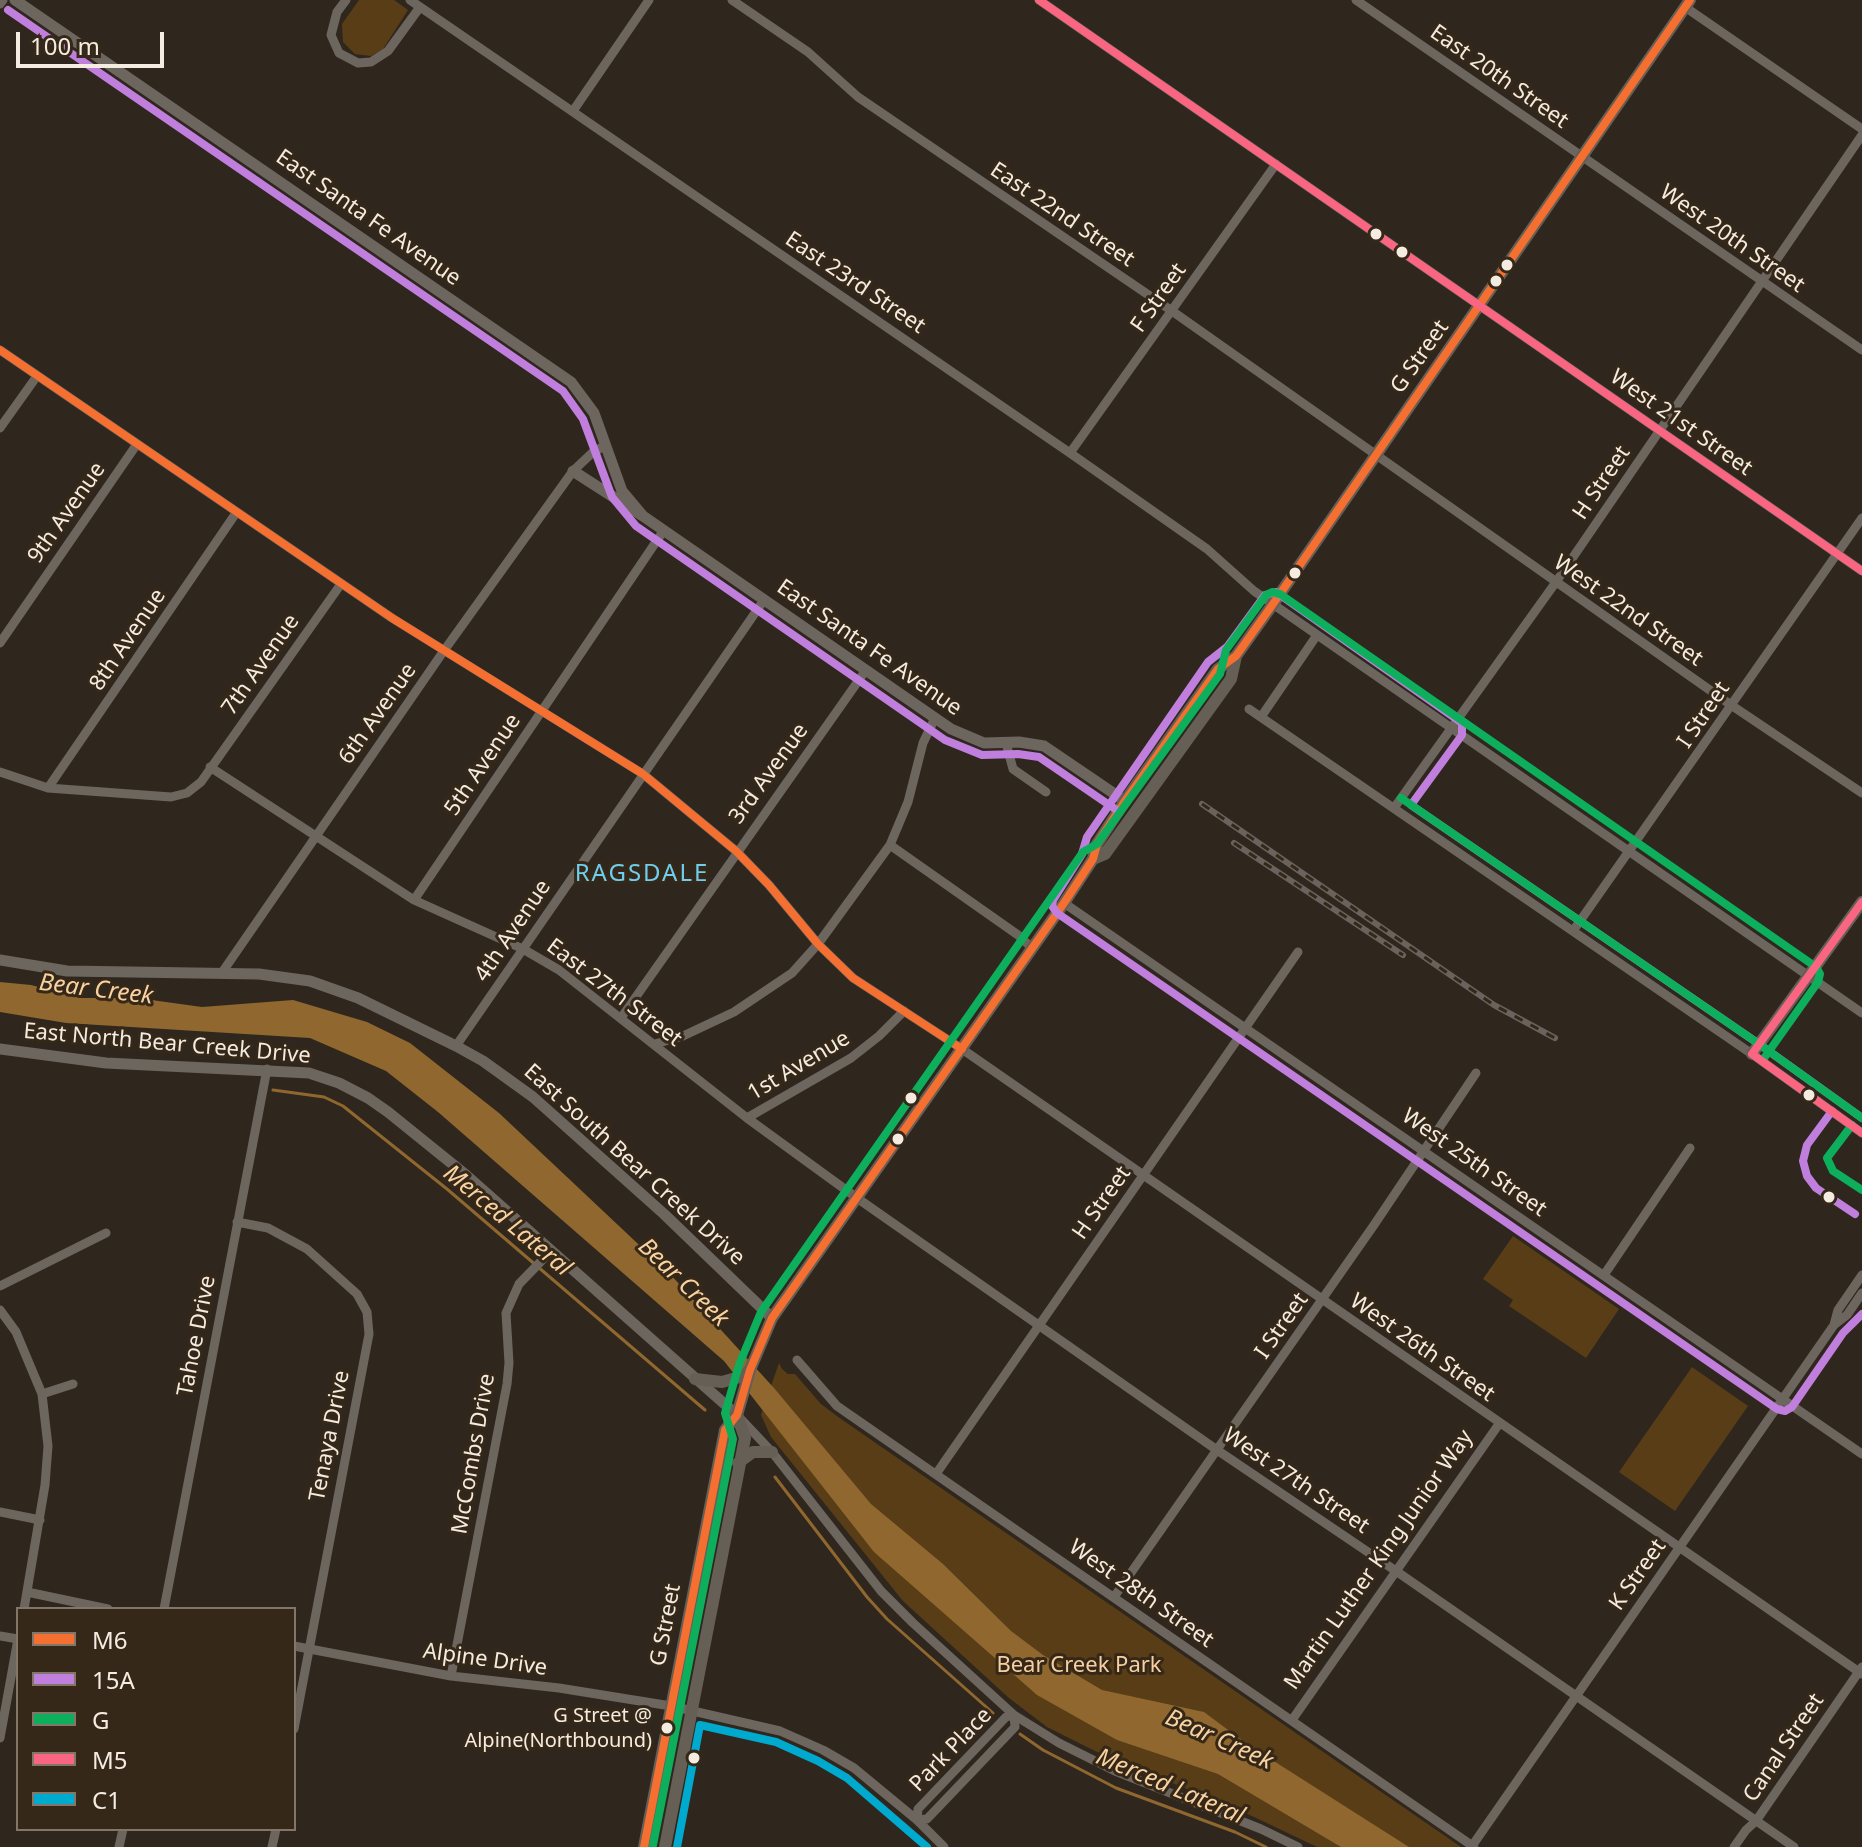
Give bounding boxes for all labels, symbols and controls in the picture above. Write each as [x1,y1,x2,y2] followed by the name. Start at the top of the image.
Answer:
[20,16,168,66] scale bar
[1425,20,1573,134] street label: East 20th Street
[30,29,100,62] text: 100 m
[270,144,466,292] street label: East Santa Fe Avenue
[985,157,1139,273] street label: East 22nd Street
[1655,179,1809,299] street label: West 20th Street
[780,226,930,340] street label: East 23rd Street
[1368,226,1384,242] unlabelled marker
[1394,244,1410,260] unlabelled marker
[1499,257,1515,273] unlabelled marker
[1126,258,1192,338] street label: F Street
[1488,273,1504,289] unlabelled marker
[1385,315,1455,399] street label: G Street
[1605,364,1757,482] street label: West 21st Street
[1568,441,1636,525] street label: H Street
[23,457,111,569] street label: 9th Avenue
[1548,550,1708,672] street label: West 22nd Street
[1287,565,1303,581] unlabelled marker
[771,574,967,722] street label: East Santa Fe Avenue
[84,584,172,696] street label: 8th Avenue
[217,609,305,721] street label: 7th Avenue
[334,658,422,770] street label: 6th Avenue
[1672,677,1736,753] street label: I Street
[439,709,527,821] street label: 5th Avenue
[724,719,814,829] street label: 3rd Avenue
[575,860,709,888] district label: RAGSDALE
[469,875,557,987] street label: 4th Avenue
[541,934,687,1052] street label: East 27th Street
[37,969,155,1011] water label: Bear Creek
[22,1018,312,1070] street label: East North Bear Creek Drive
[743,1025,855,1107] street label: 1st Avenue
[518,1059,750,1271] street label: East South Bear Creek Drive
[1801,1087,1817,1103] unlabelled marker
[903,1090,919,1106] unlabelled marker
[1397,1103,1551,1223] street label: West 25th Street
[890,1131,906,1147] unlabelled marker
[437,1159,577,1283] water label: Merced Lateral
[1067,1161,1137,1245] street label: H Street
[1821,1189,1837,1205] unlabelled marker
[632,1233,734,1333] water label: Bear Creek
[172,1273,222,1399] street label: Tahoe Drive
[1250,1288,1314,1364] street label: I Street
[1345,1288,1499,1408] street label: West 26th Street
[304,1368,356,1504] street label: Tenaya Drive
[447,1372,501,1536] street label: McCombs Drive
[1218,1422,1374,1540] street label: West 27th Street
[1279,1425,1479,1695] street label: Martin Luther King Junior Way
[1064,1534,1218,1654] street label: West 28th Street
[1604,1534,1672,1616] street label: K Street
[645,1582,687,1668] street label: G Street
[16,1607,296,1831] legend
[92,1623,128,1656] text: M6
[421,1638,549,1682] street label: Alpine Drive
[996,1653,1162,1679] park label: Bear Creek Park
[92,1663,135,1696] text: 15A
[1738,1689,1830,1807] street label: Canal Street
[92,1703,109,1736] text: G
[905,1703,997,1797] street label: Park Place
[1161,1703,1277,1777] water label: Bear Creek
[464,1704,652,1751] place label: G Street @ Alpine(Northbound)
[659,1720,675,1736] marker: G Street @ Alpine(Northbound)
[92,1743,128,1776] text: M5
[1092,1743,1248,1831] water label: Merced Lateral
[686,1750,702,1766] unlabelled marker
[92,1783,121,1816] text: C1

